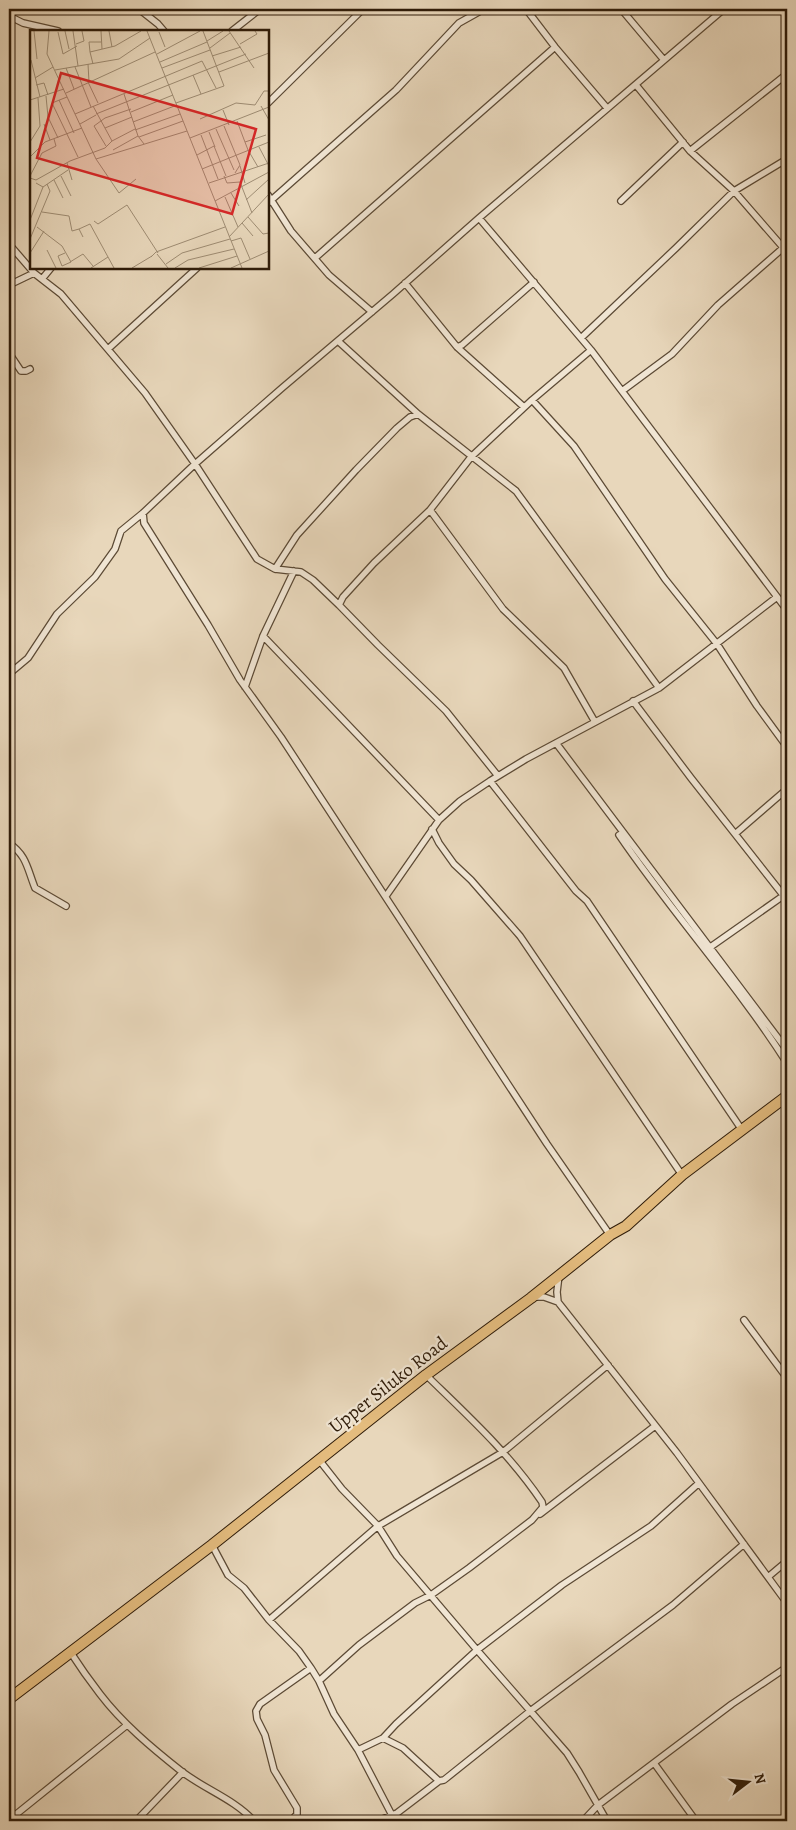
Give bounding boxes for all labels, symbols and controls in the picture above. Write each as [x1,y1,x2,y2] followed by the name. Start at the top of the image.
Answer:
[30,30,269,269] inset map
[323,1330,453,1440] street label: Upper Siluko Road
[724,1758,774,1808] north arrow
[749,1771,771,1786] text: N

